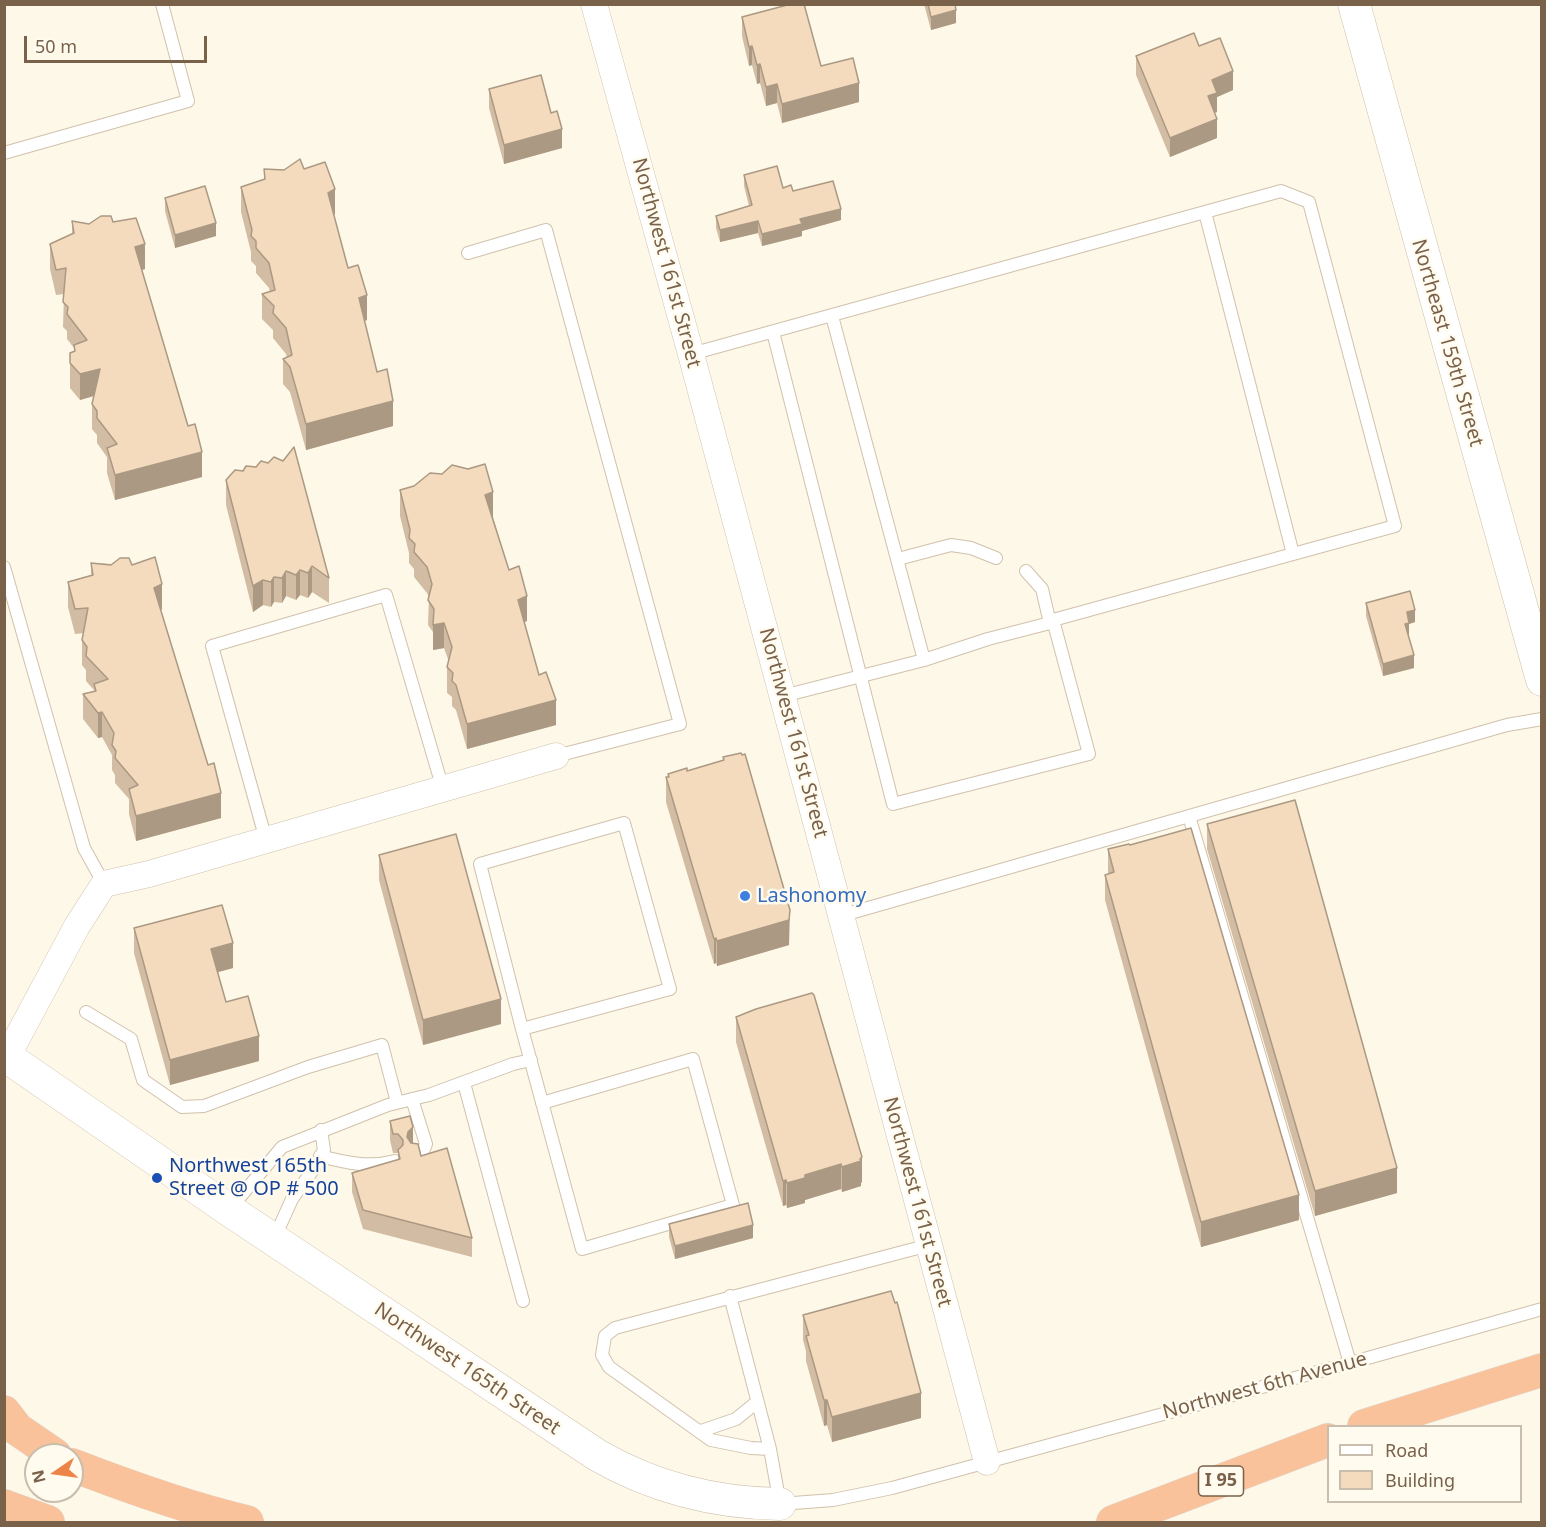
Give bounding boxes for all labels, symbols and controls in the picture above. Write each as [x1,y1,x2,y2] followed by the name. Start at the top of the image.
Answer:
[27,24,210,62] scale bar
[35,34,77,58] text: 50 m
[626,155,706,371] street label: Northwest 161st Street
[1406,237,1488,449] street label: Northeast 159th Street
[753,625,833,841] street label: Northwest 161st Street
[757,884,866,908] place label: Lashonomy
[738,889,752,903] marker: Lashonomy
[877,1094,957,1310] street label: Northwest 161st Street
[169,1154,339,1201] place label: Northwest 165th Street @ OP # 500
[150,1171,164,1185] marker: Northwest 165th Street @ OP # 500
[369,1298,565,1440] street label: Northwest 165th Street
[1160,1347,1370,1425] street label: Northwest 6th Avenue
[1327,1425,1522,1503] legend
[1385,1438,1428,1462] text: Road
[24,1443,84,1503] north arrow
[1198,1466,1244,1496] road number: I 95
[26,1468,51,1485] text: N
[1385,1468,1455,1492] text: Building

